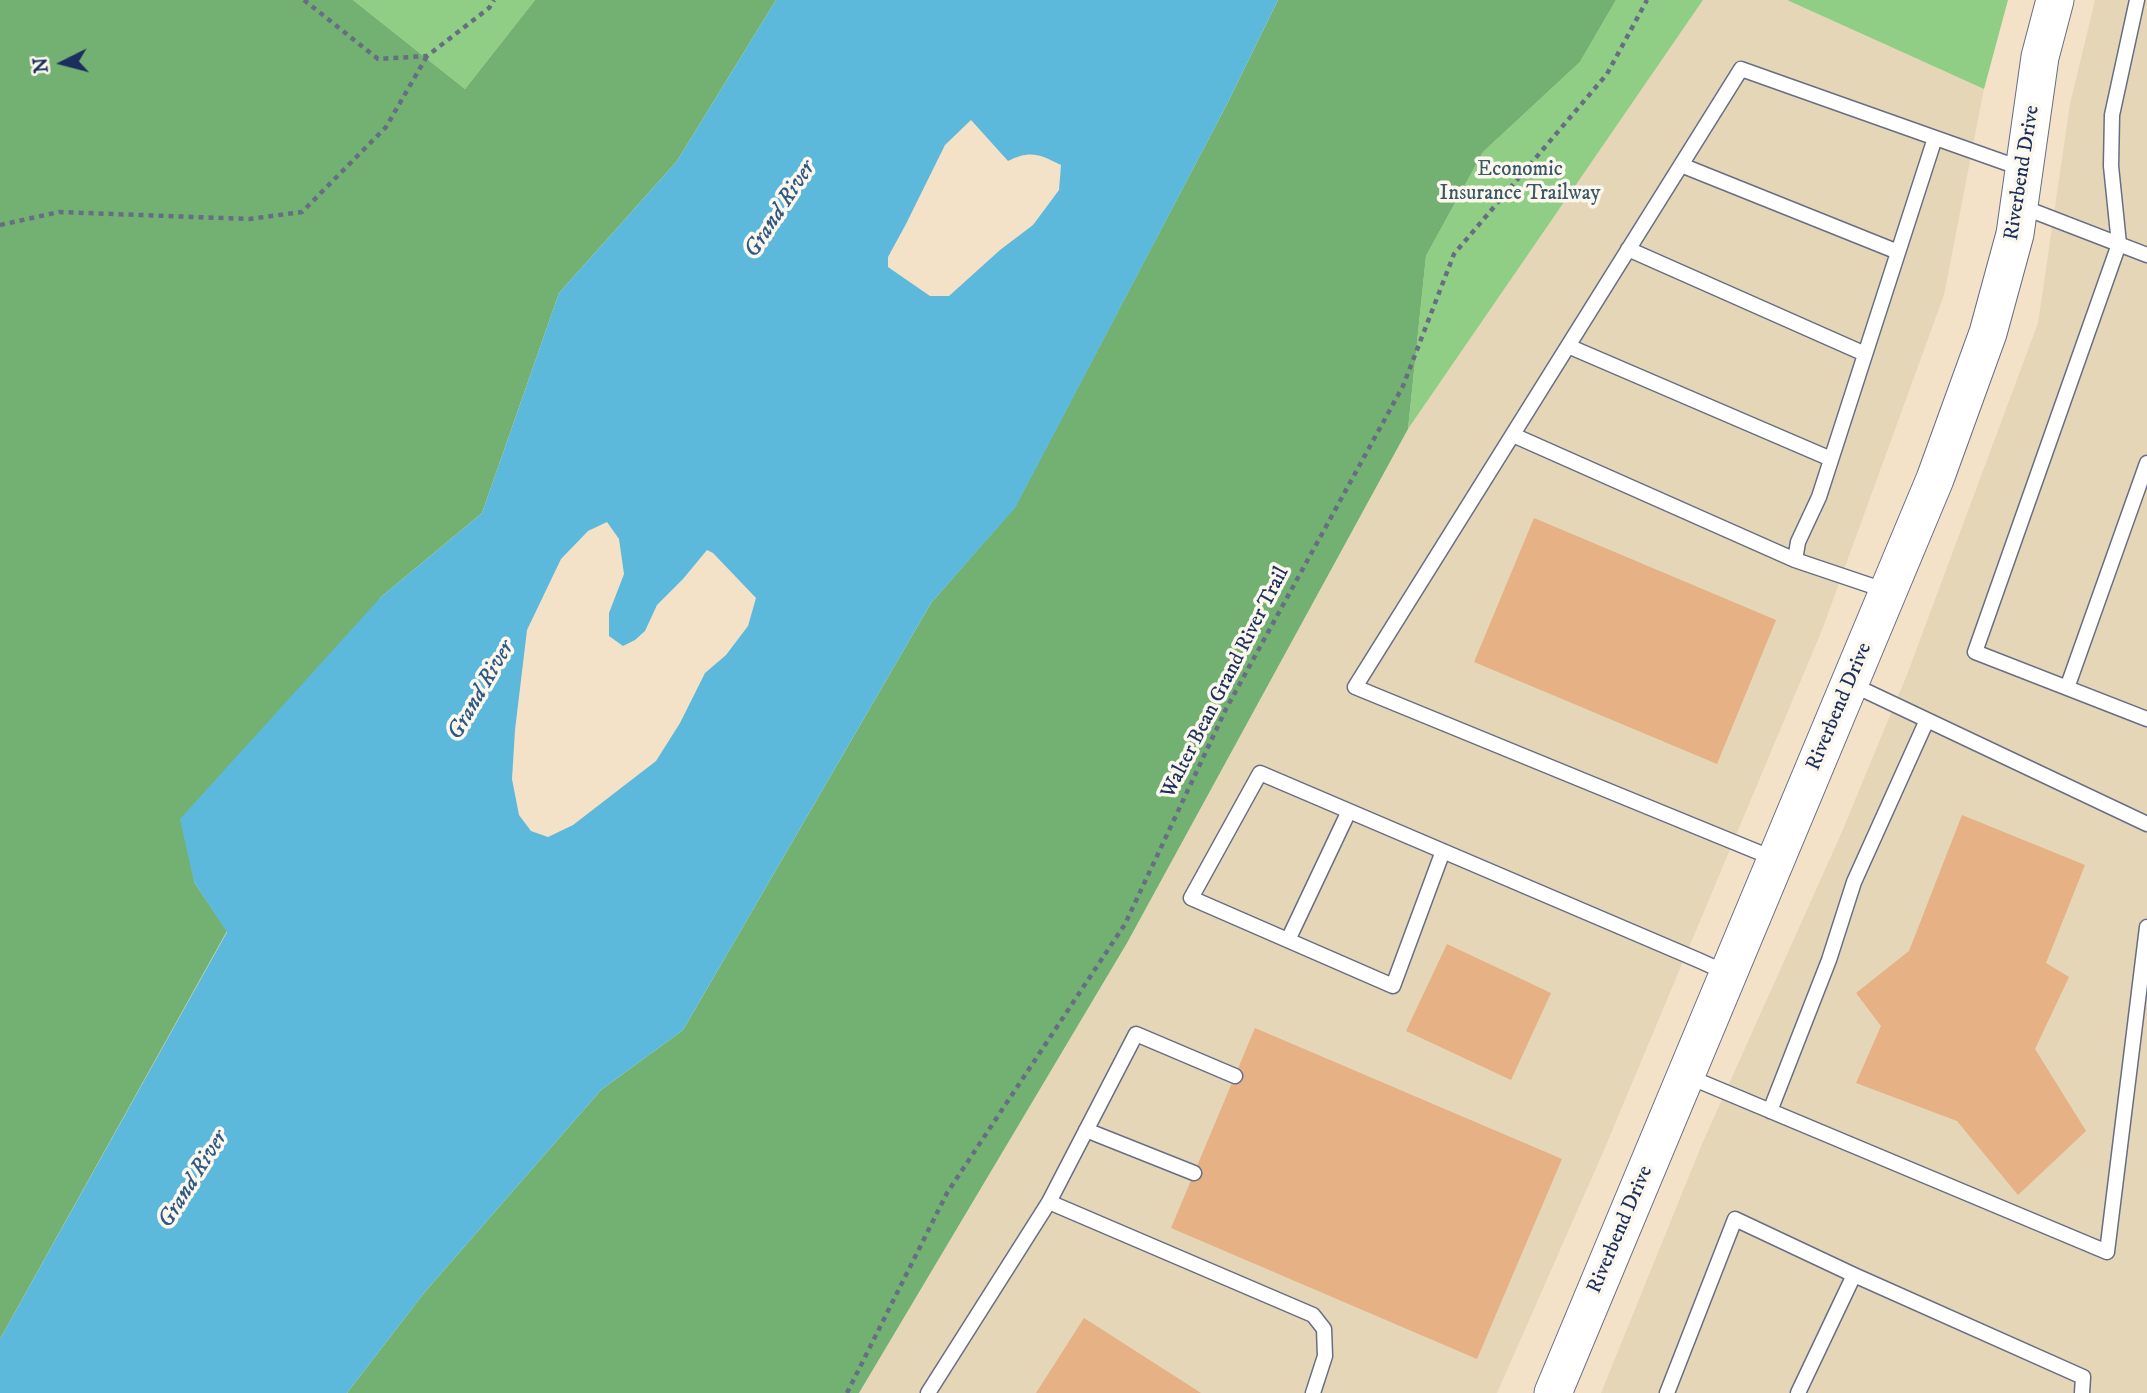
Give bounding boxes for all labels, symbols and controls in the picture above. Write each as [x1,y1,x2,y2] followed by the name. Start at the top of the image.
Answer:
[28,28,98,98] north arrow
[29,56,54,74] text: N
[2000,104,2046,242] street label: Riverbend Drive
[740,156,822,264] water label: Grand River
[1440,158,1600,208] park label: Economic Insurance Trailway
[1157,563,1295,803] street label: Walter Bean Grand River Trail
[443,637,521,745] water label: Grand River
[1802,639,1878,775] street label: Riverbend Drive
[153,1126,235,1234] water label: Grand River
[1583,1162,1659,1298] street label: Riverbend Drive

